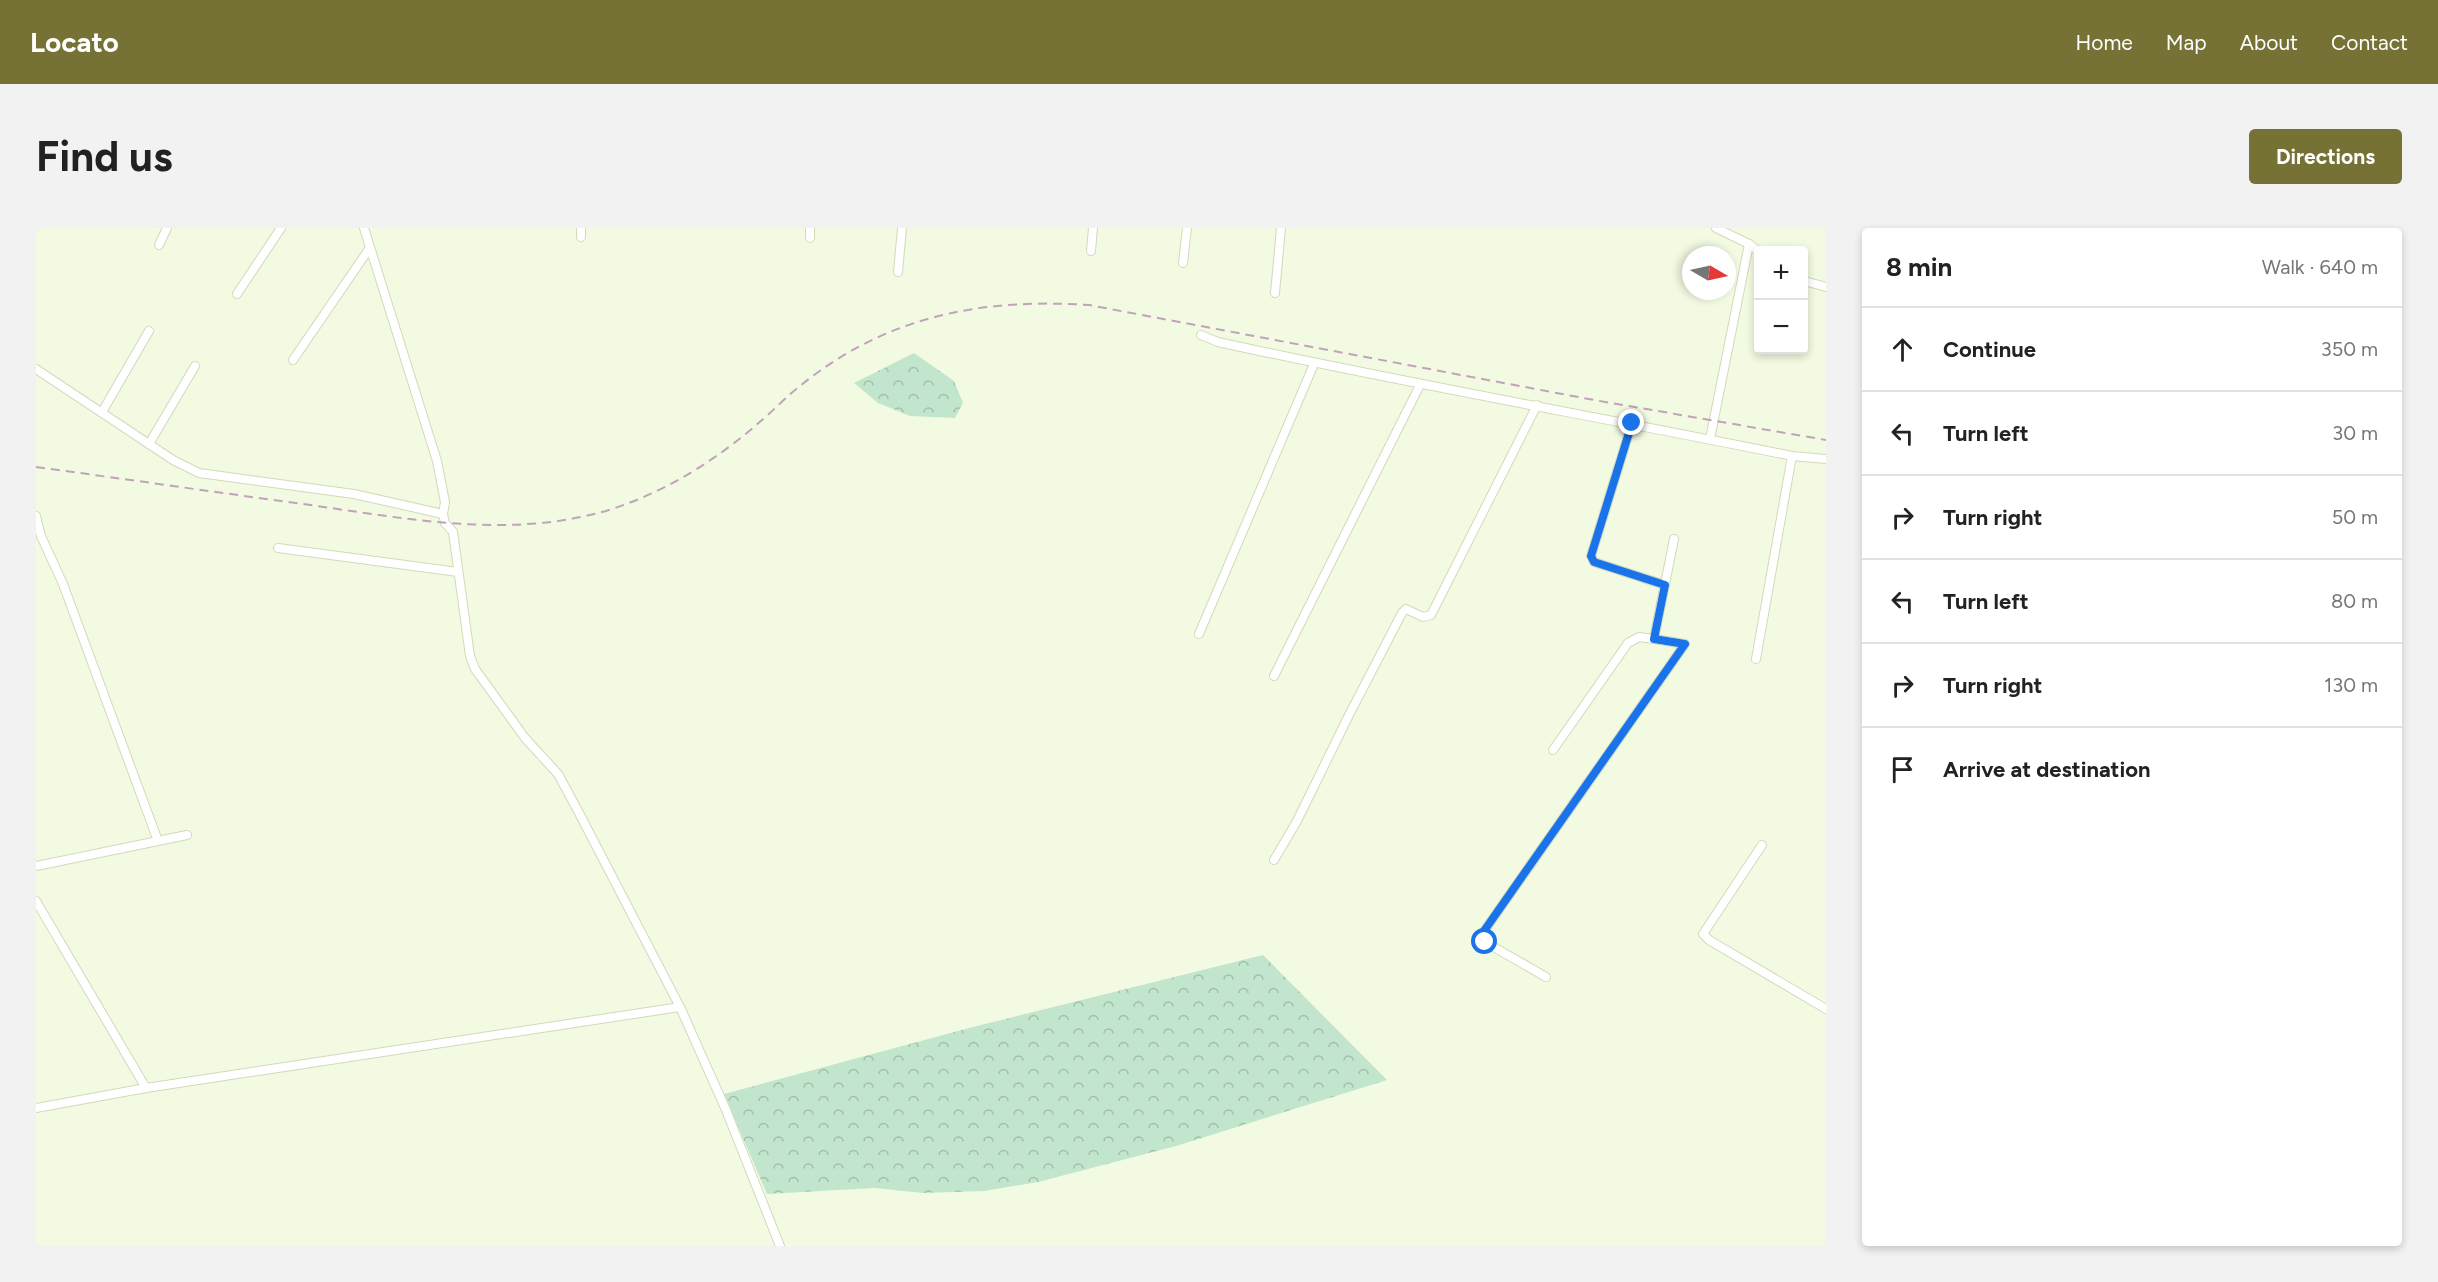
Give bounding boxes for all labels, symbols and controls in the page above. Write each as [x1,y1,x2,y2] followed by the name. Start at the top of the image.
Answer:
[30,25,119,59] text: Locato
[2076,30,2133,55] text: Home
[2166,30,2207,55] text: Map
[2240,30,2298,55] text: About
[2331,30,2408,55] text: Contact
[2249,129,2402,184] button: Directions
[36,131,173,182] text: Find us
[1682,246,1736,300] north arrow
[1754,246,1808,354] map controls
[1754,246,1808,300] button: +
[1886,251,1952,283] text: 8 min
[2262,255,2378,279] text: Walk · 640 m
[1754,300,1808,354] button: −
[1886,333,1919,366] icon: ahead
[1943,336,2036,363] text: Continue
[2321,337,2378,361] text: 350 m
[1618,409,1644,435] route end
[1886,417,1919,450] icon: left
[1943,420,2029,447] text: Turn left
[2332,421,2378,445] text: 30 m
[1886,501,1919,534] icon: right
[1943,504,2042,531] text: Turn right
[2332,505,2378,529] text: 50 m
[1886,585,1919,618] icon: left
[1943,588,2029,615] text: Turn left
[2331,589,2378,613] text: 80 m
[1886,669,1919,702] icon: right
[1943,672,2042,699] text: Turn right
[2324,673,2378,697] text: 130 m
[1886,753,1919,786] icon: arrive
[1943,756,2151,783] text: Arrive at destination
[1471,928,1497,954] route start

